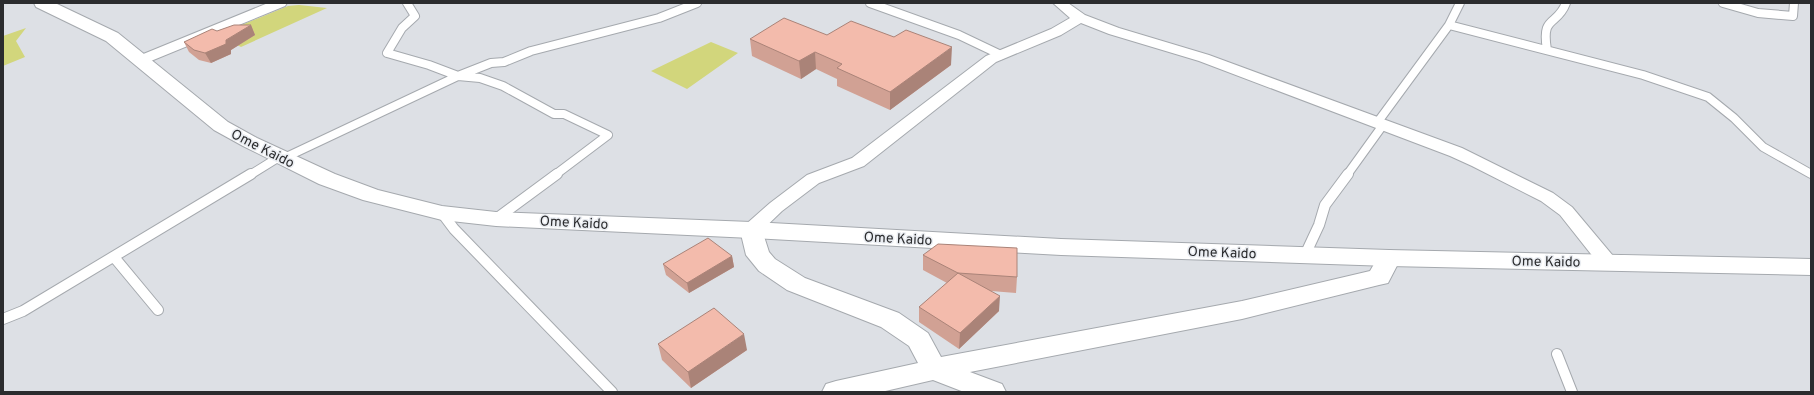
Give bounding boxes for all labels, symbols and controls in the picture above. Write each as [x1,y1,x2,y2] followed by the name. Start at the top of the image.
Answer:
[228,126,297,173] street label: Ome Kaido
[539,213,609,234] street label: Ome Kaido
[863,229,933,250] street label: Ome Kaido
[1187,244,1257,263] street label: Ome Kaido
[1511,253,1581,272] street label: Ome Kaido

